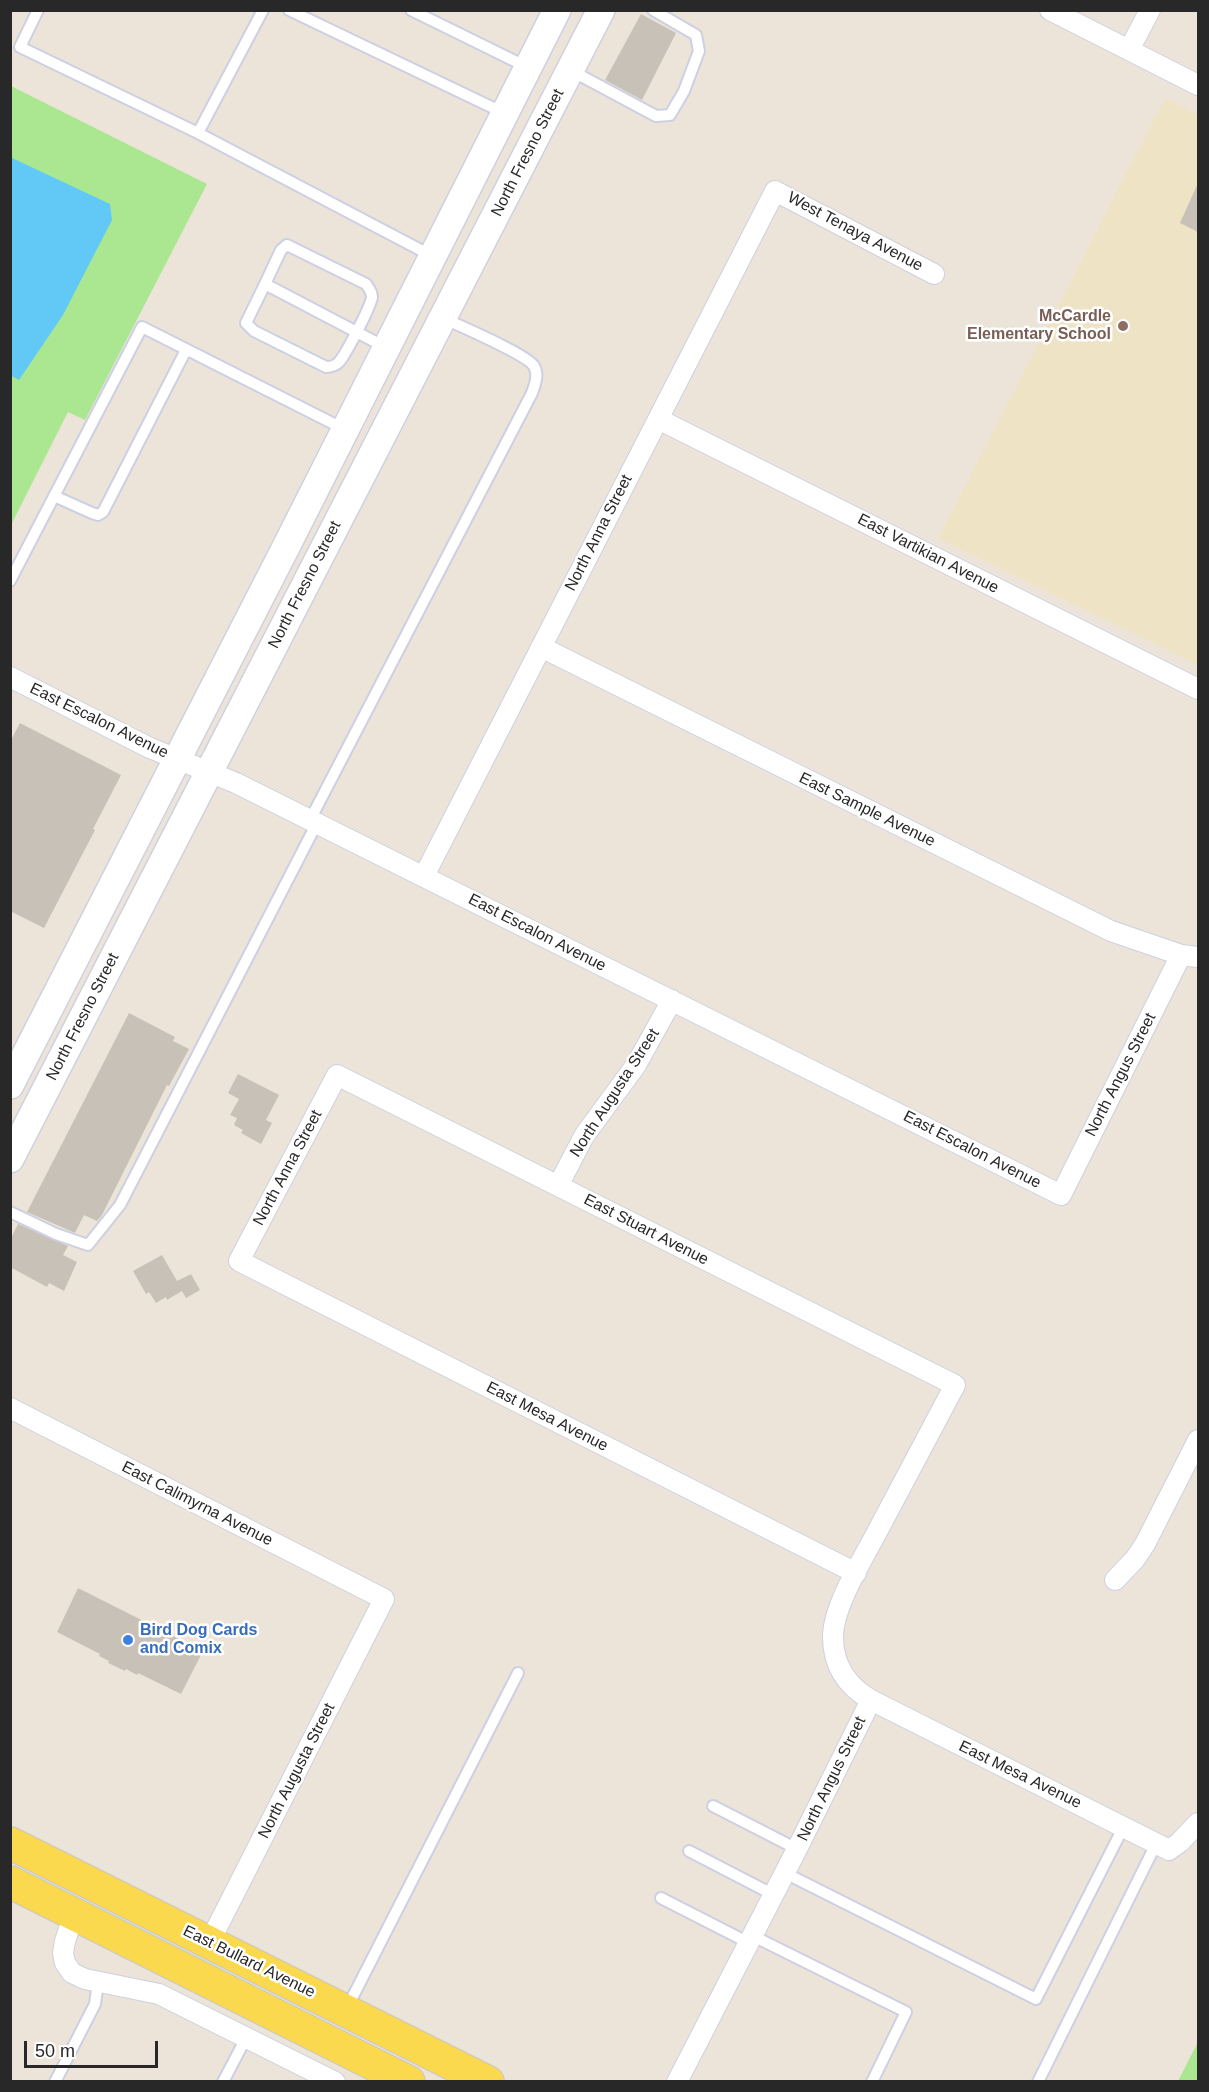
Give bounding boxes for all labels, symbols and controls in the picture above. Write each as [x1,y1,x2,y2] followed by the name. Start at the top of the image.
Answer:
[488,86,568,220] street label: North Fresno Street
[784,188,926,276] street label: West Tenaya Avenue
[967,307,1111,345] place label: McCardle Elementary School
[1116,319,1130,333] marker: McCardle Elementary School
[561,472,637,594] street label: North Anna Street
[854,510,1002,598] street label: East Vartikian Avenue
[265,518,345,652] street label: North Fresno Street
[27,679,171,763] street label: East Escalon Avenue
[796,769,938,851] street label: East Sample Avenue
[465,890,609,976] street label: East Escalon Avenue
[43,950,123,1084] street label: North Fresno Street
[1082,1010,1160,1140] street label: North Angus Street
[566,1025,664,1161] street label: North Augusta Street
[249,1107,327,1229] street label: North Anna Street
[900,1107,1044,1193] street label: East Escalon Avenue
[580,1190,712,1270] street label: East Stuart Avenue
[483,1378,611,1456] street label: East Mesa Avenue
[118,1458,276,1550] street label: East Calimyrna Avenue
[140,1621,257,1659] place label: Bird Dog Cards and Comix
[121,1633,135,1647] marker: Bird Dog Cards and Comix
[255,1700,339,1842] street label: North Augusta Street
[794,1714,870,1844] street label: North Angus Street
[956,1737,1084,1813] street label: East Mesa Avenue
[180,1922,318,2002] street label: East Bullard Avenue
[27,2029,160,2067] scale bar
[35,2041,75,2061] text: 50 m

